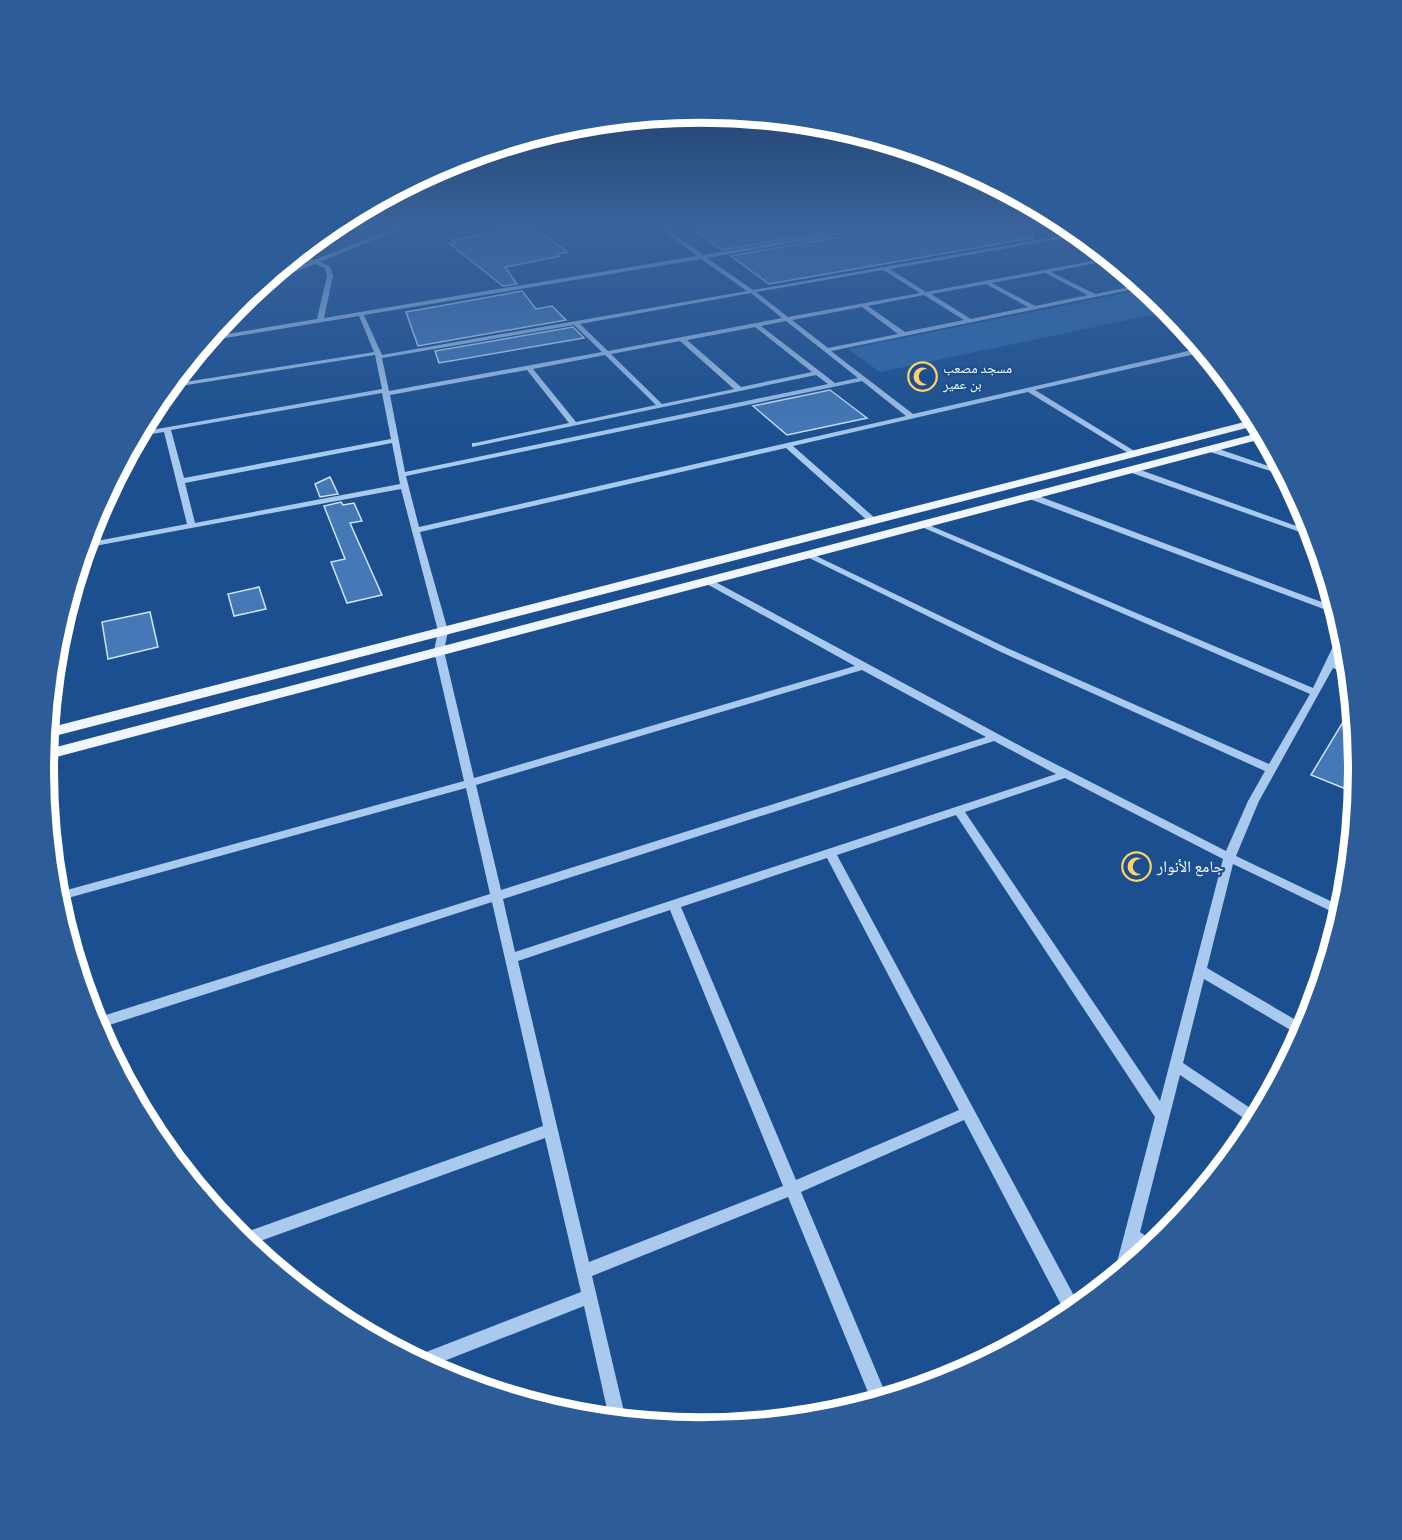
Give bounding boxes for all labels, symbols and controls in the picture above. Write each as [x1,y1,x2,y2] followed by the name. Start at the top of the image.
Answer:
[906,360,938,392] mosque icon: مسجد مصعب بن عمير
[942,360,1012,393] place label: مسجد مصعب بن عمير
[1120,851,1152,883] mosque icon: جامع الأنوار
[1156,857,1224,877] place label: جامع الأنوار

